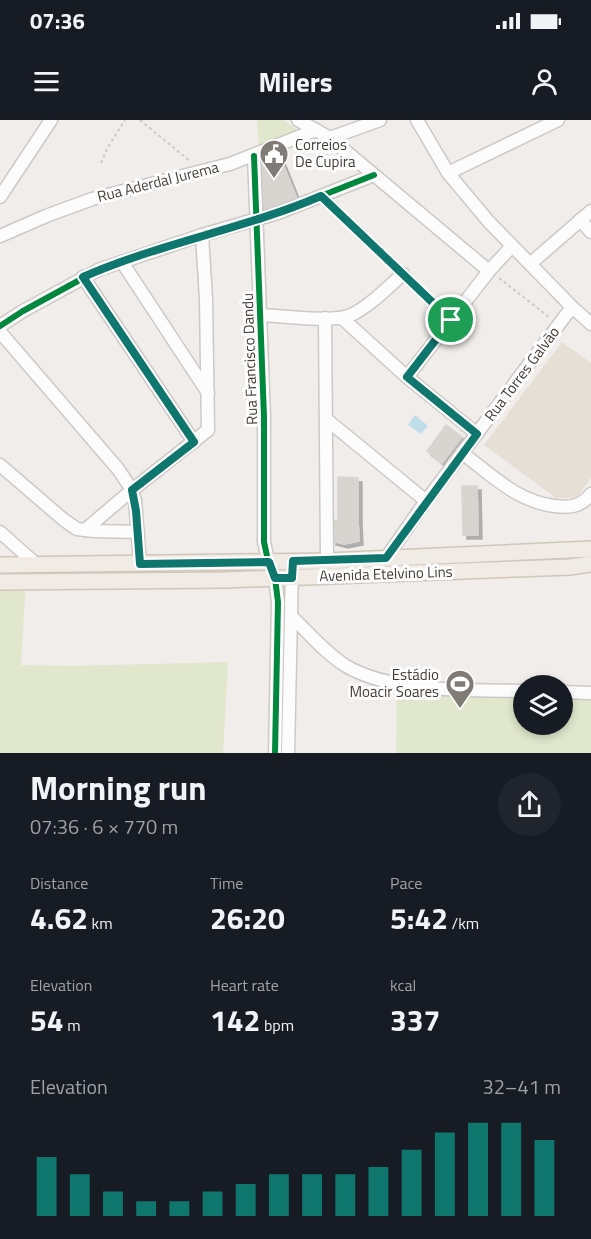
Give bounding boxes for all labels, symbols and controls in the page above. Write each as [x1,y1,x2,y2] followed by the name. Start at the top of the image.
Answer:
[30,4,85,38] text: 07:36
[259,61,332,102] text: Milers
[30,65,63,98] icon: menu
[528,65,561,98] icon: person
[295,133,356,173] place label: Correios De Cupira
[258,138,290,180] public building icon: Correios De Cupira
[95,155,222,208] street label: Rua Aderdal Jurema
[236,293,263,425] street label: Rua Francisco Dandu
[425,294,476,345] pin
[434,303,467,336] icon: arrive
[478,321,565,426] street label: Rua Torres Galvão
[319,560,453,587] street label: Avenida Etelvino Lins
[350,663,439,703] place label: Estádio Moacir Soares
[444,668,476,710] sports icon: Estádio Moacir Soares
[513,675,573,735] map controls
[513,675,573,735] button: layers
[30,763,207,813] text: Morning run
[498,773,561,836] button: share
[30,811,178,842] text: 07:36 · 6 × 770 m
[30,871,88,895] text: Distance
[210,871,243,895] text: Time
[390,871,422,895] text: Pace
[30,895,88,941] text: 4.62
[210,895,285,941] text: 26:20
[390,895,448,941] text: 5:42
[88,911,113,935] text: km
[448,911,479,935] text: /km
[30,973,92,997] text: Elevation
[210,973,279,997] text: Heart rate
[390,973,416,997] text: kcal
[30,997,64,1043] text: 54
[210,997,260,1043] text: 142
[390,997,440,1043] text: 337
[64,1013,81,1037] text: m
[260,1013,294,1037] text: bpm
[30,1071,108,1102] text: Elevation
[482,1071,561,1102] text: 32–41 m

